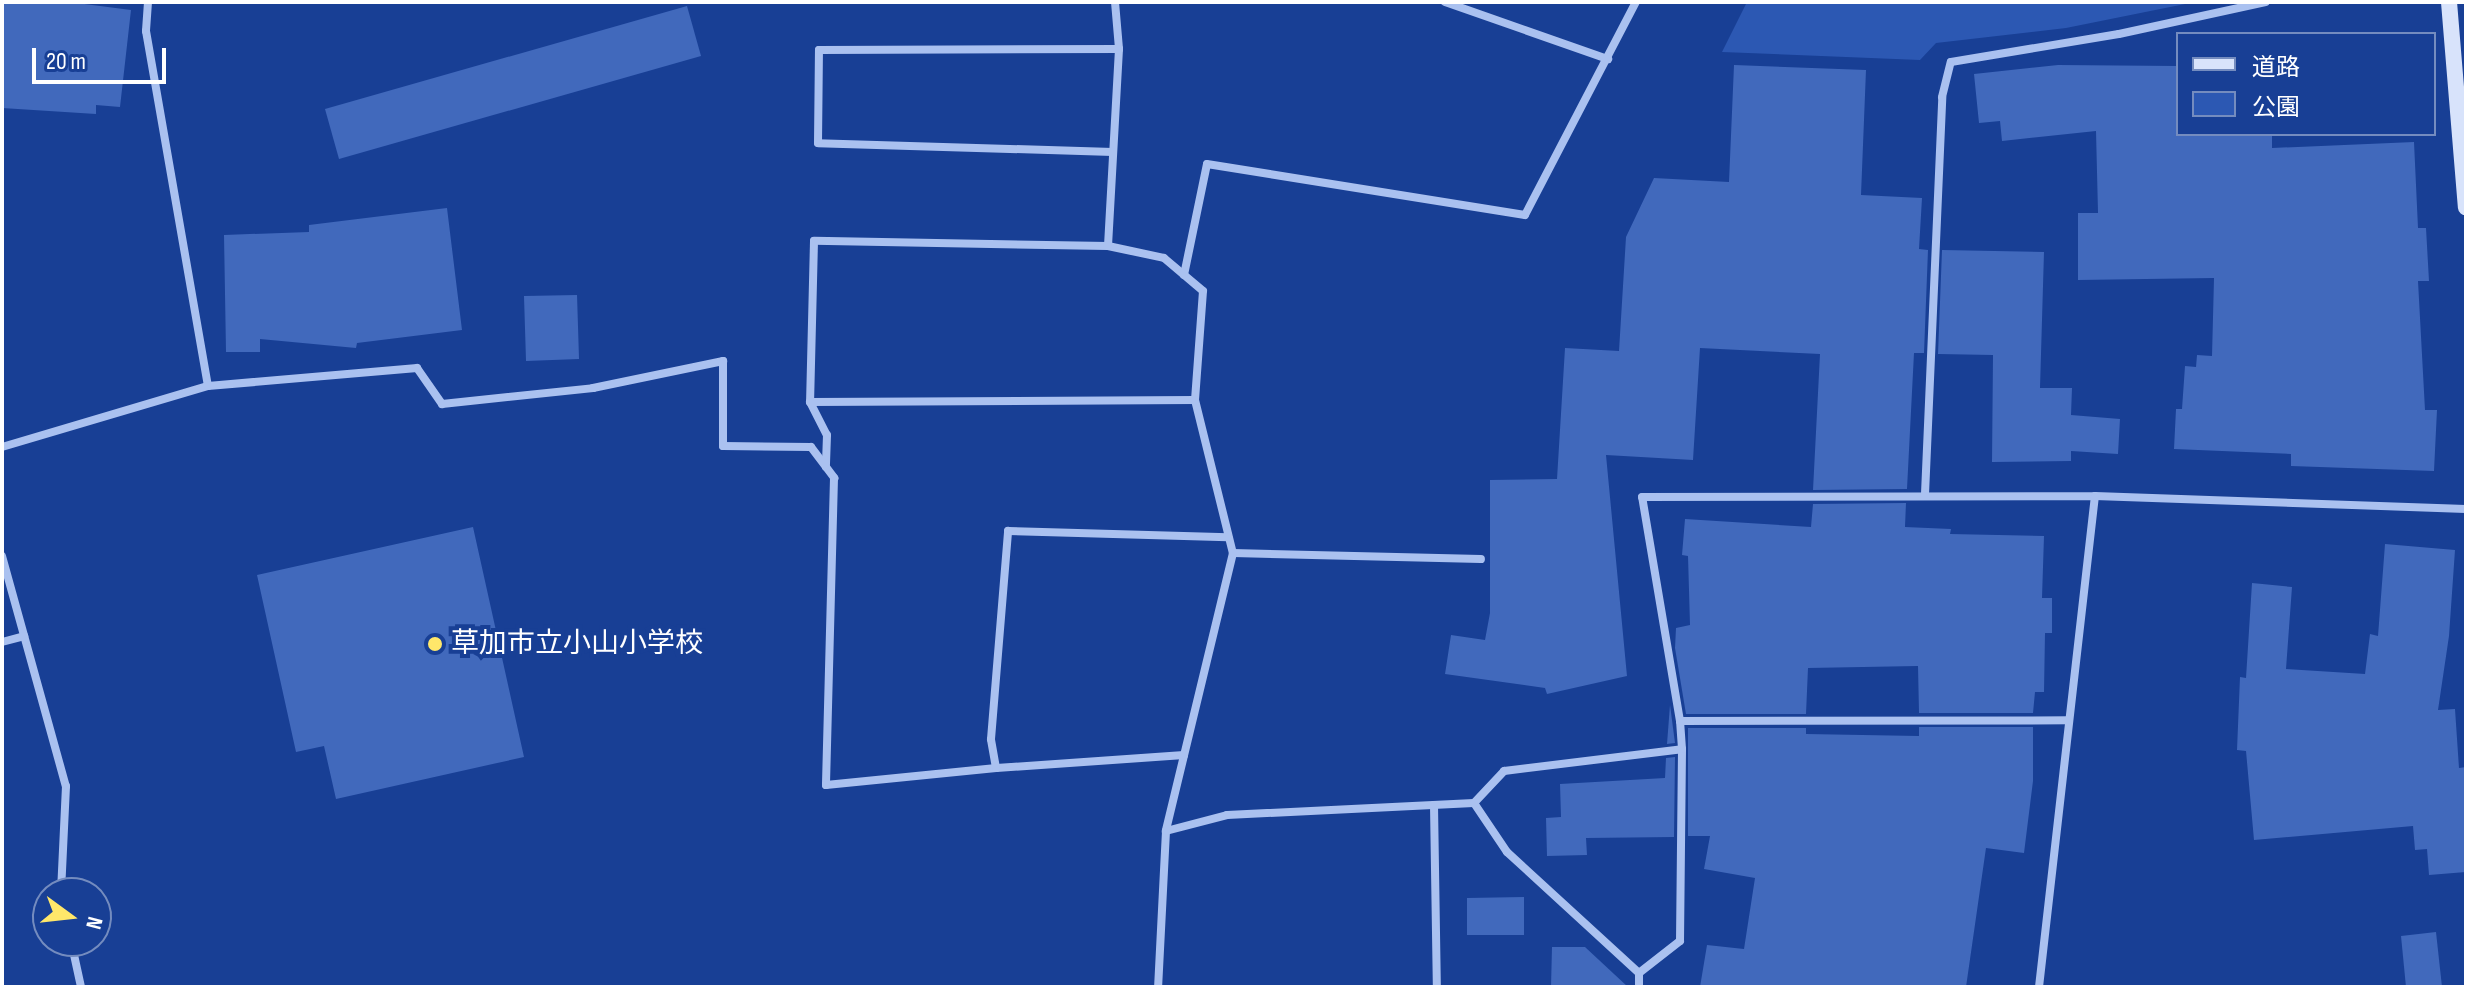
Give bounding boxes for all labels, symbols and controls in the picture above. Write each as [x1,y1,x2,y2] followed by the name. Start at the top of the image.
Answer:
[36,32,170,82] scale bar
[2176,32,2436,136] legend
[46,47,86,76] text: 20 m
[2252,53,2300,82] text: 道路
[2252,93,2300,122] text: 公園
[451,627,703,661] place label: 草加市立小山小学校
[426,635,444,653] marker: 草加市立小山小学校
[32,877,112,957] north arrow
[79,914,108,932] text: N

